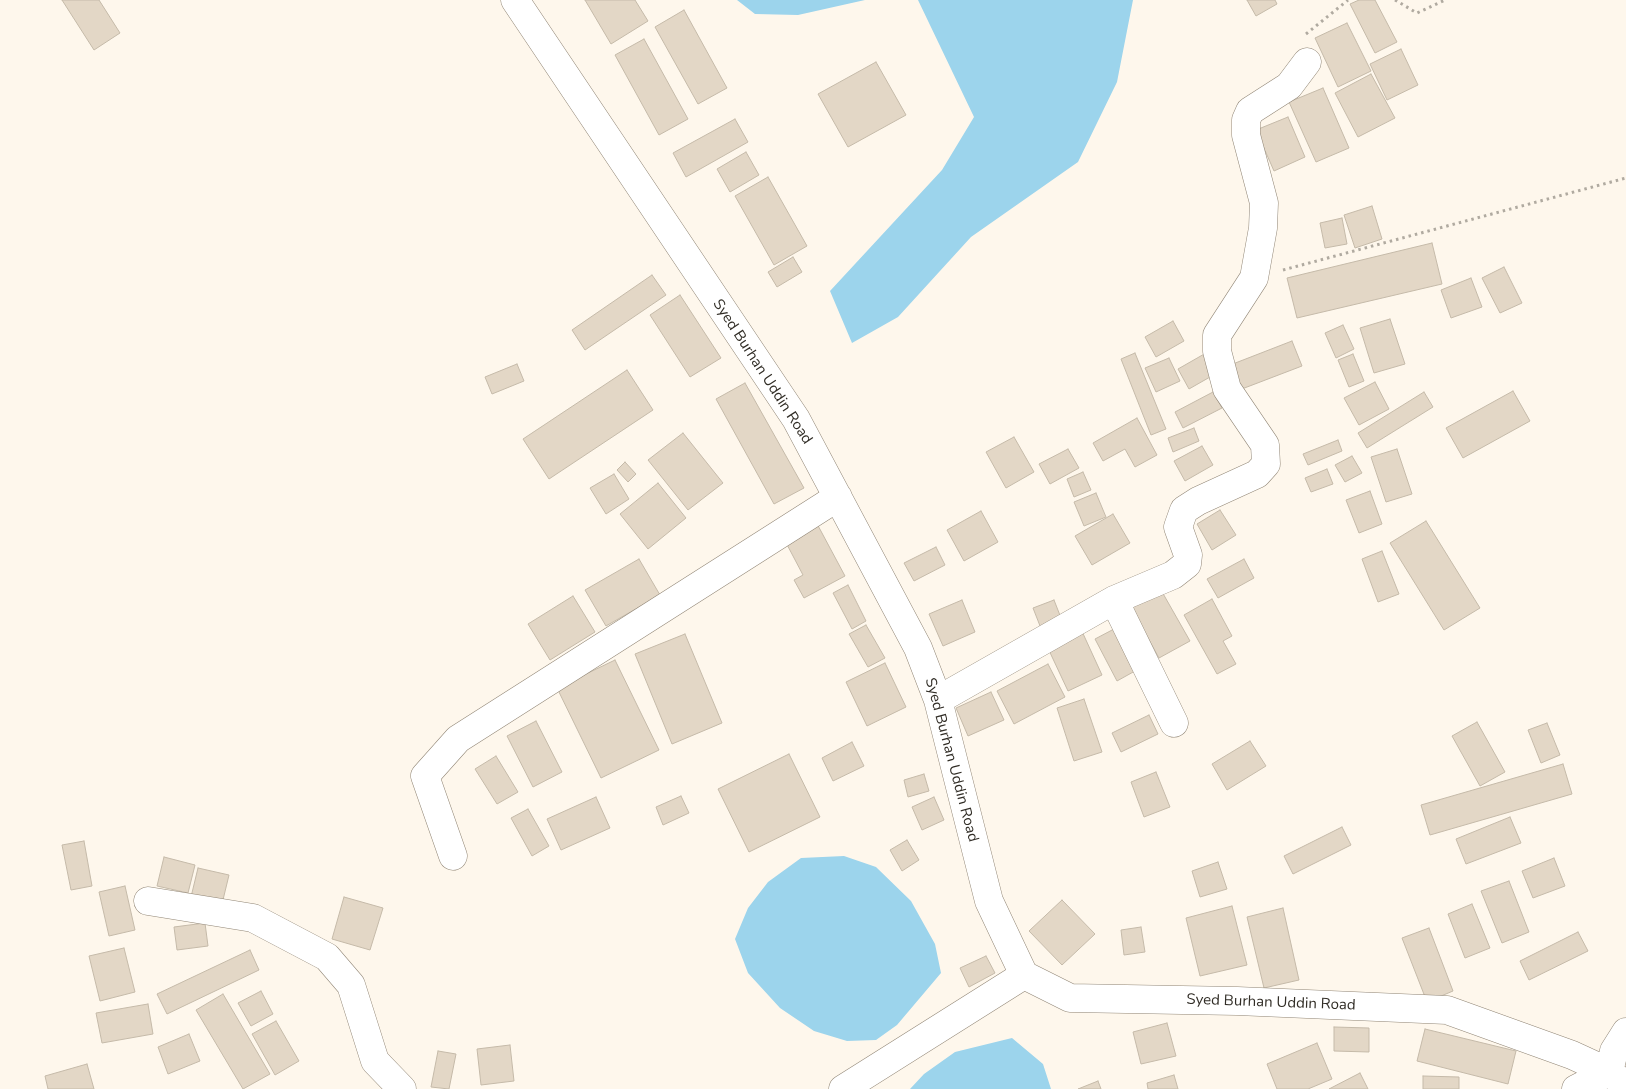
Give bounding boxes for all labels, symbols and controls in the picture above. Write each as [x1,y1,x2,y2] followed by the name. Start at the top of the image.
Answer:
[708,296,816,448] street label: Syed Burhan Uddin Road
[920,676,982,844] street label: Syed Burhan Uddin Road
[1186,991,1356,1015] street label: Syed Burhan Uddin Road

